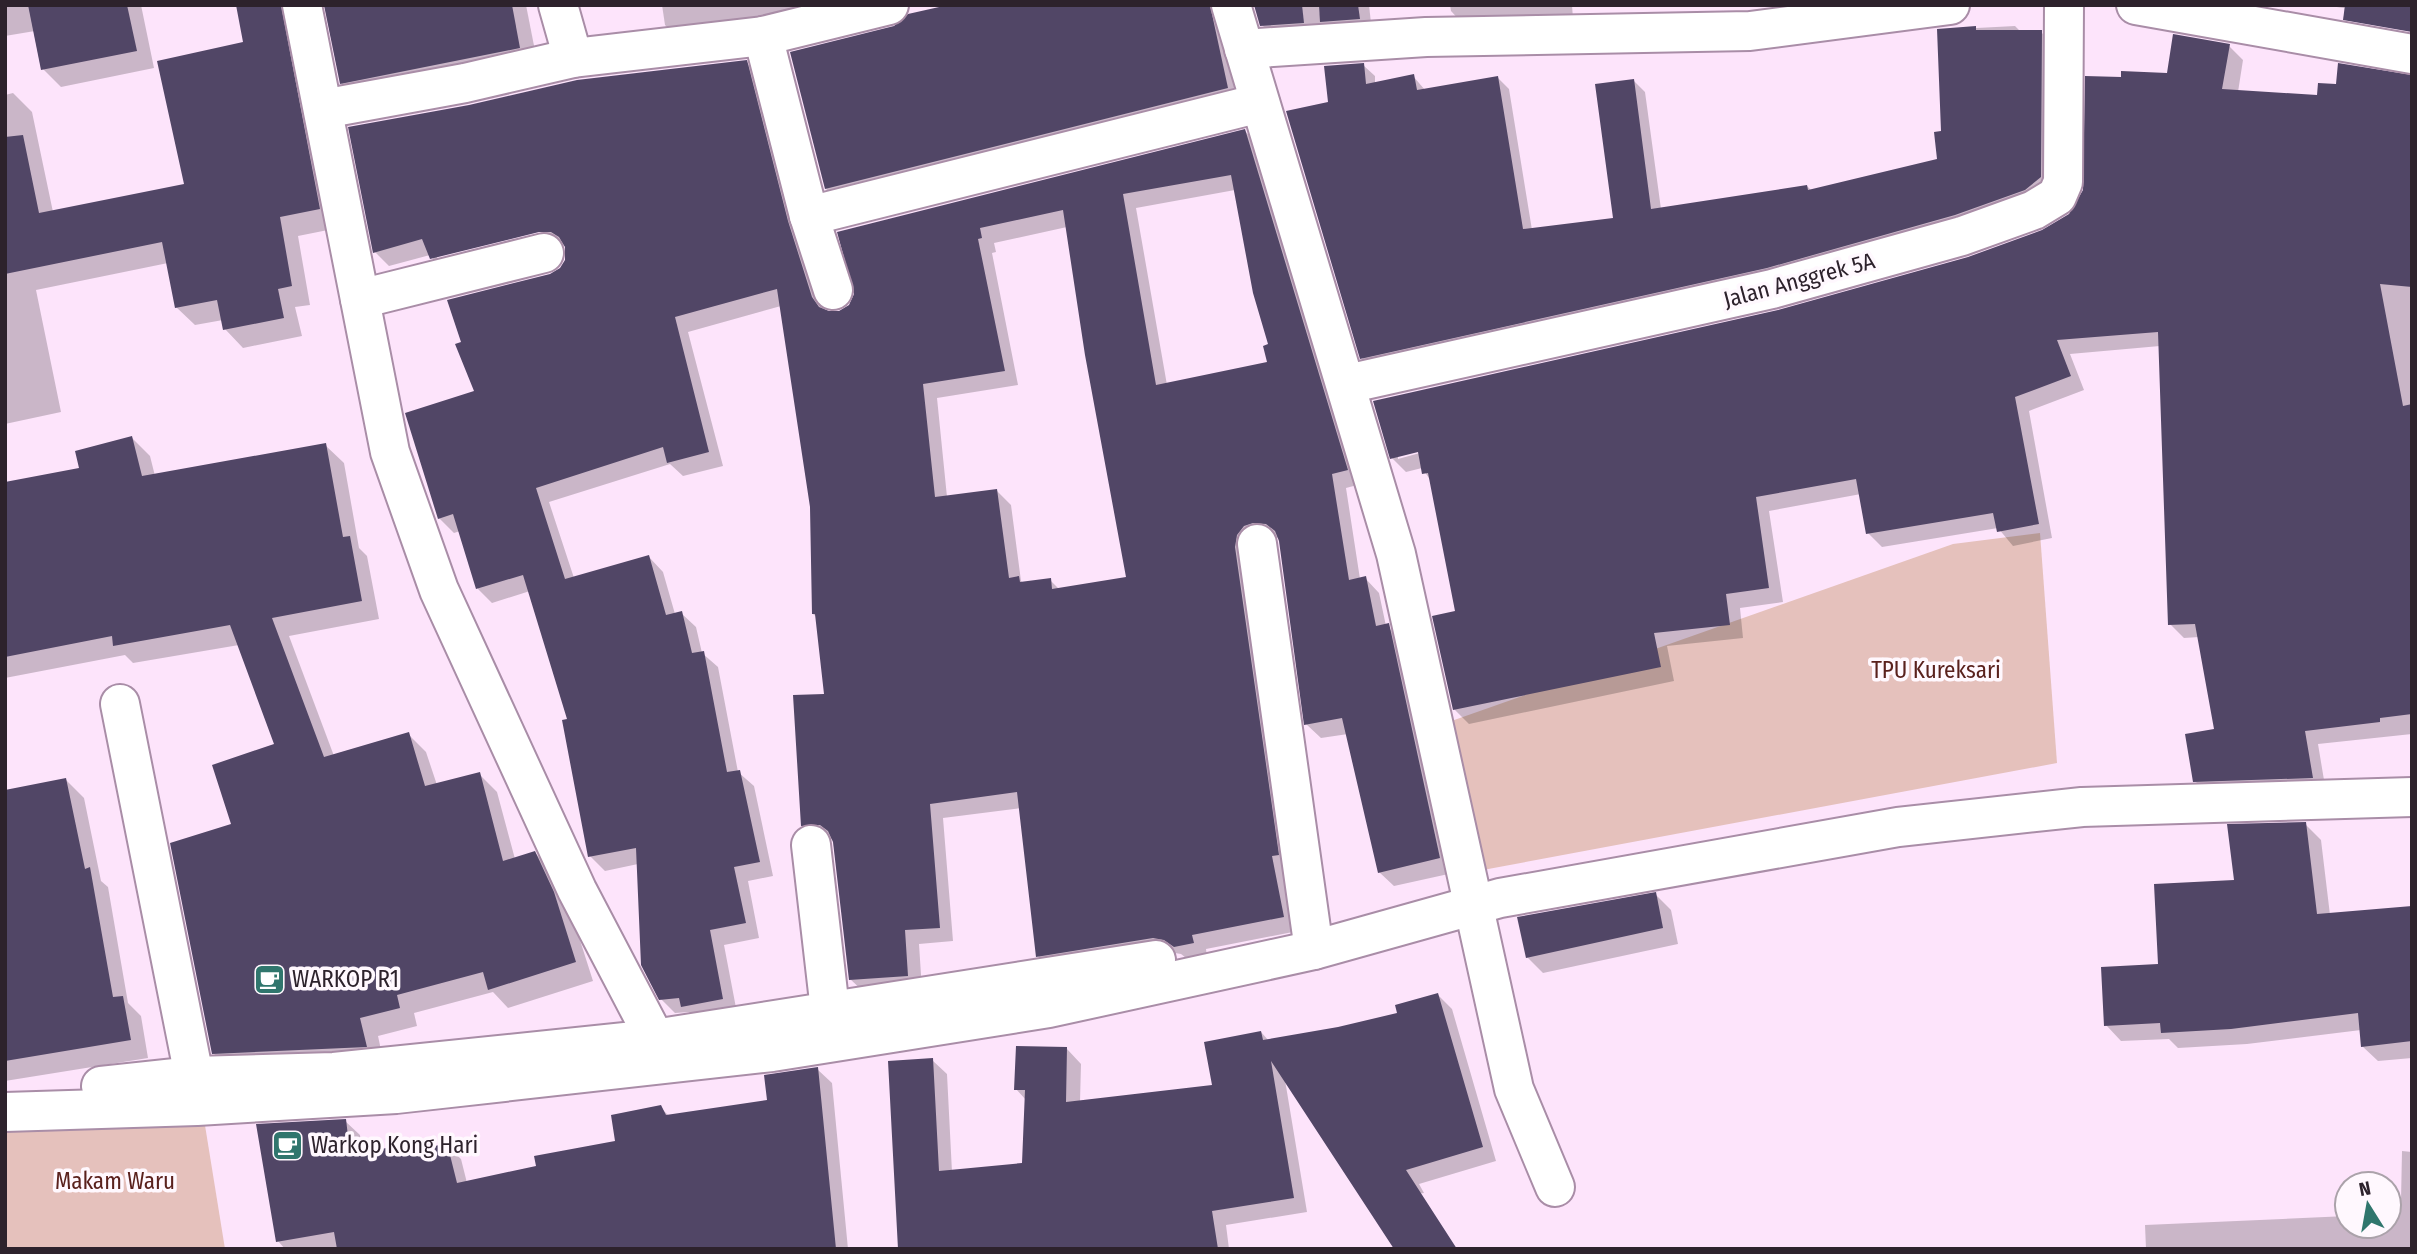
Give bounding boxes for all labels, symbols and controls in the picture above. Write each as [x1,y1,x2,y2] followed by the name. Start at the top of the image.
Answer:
[1720,246,1878,314] street label: Jalan Anggrek 5A
[1871,656,2001,684] park label: TPU Kureksari
[252,962,286,996] cafe icon: WARKOP R1
[292,965,399,993] place label: WARKOP R1
[271,1128,305,1162] cafe icon: Warkop Kong Hari
[311,1131,478,1159] place label: Warkop Kong Hari
[55,1167,175,1195] park label: Makam Waru
[2333,1170,2403,1240] north arrow
[2357,1176,2373,1201] text: N

